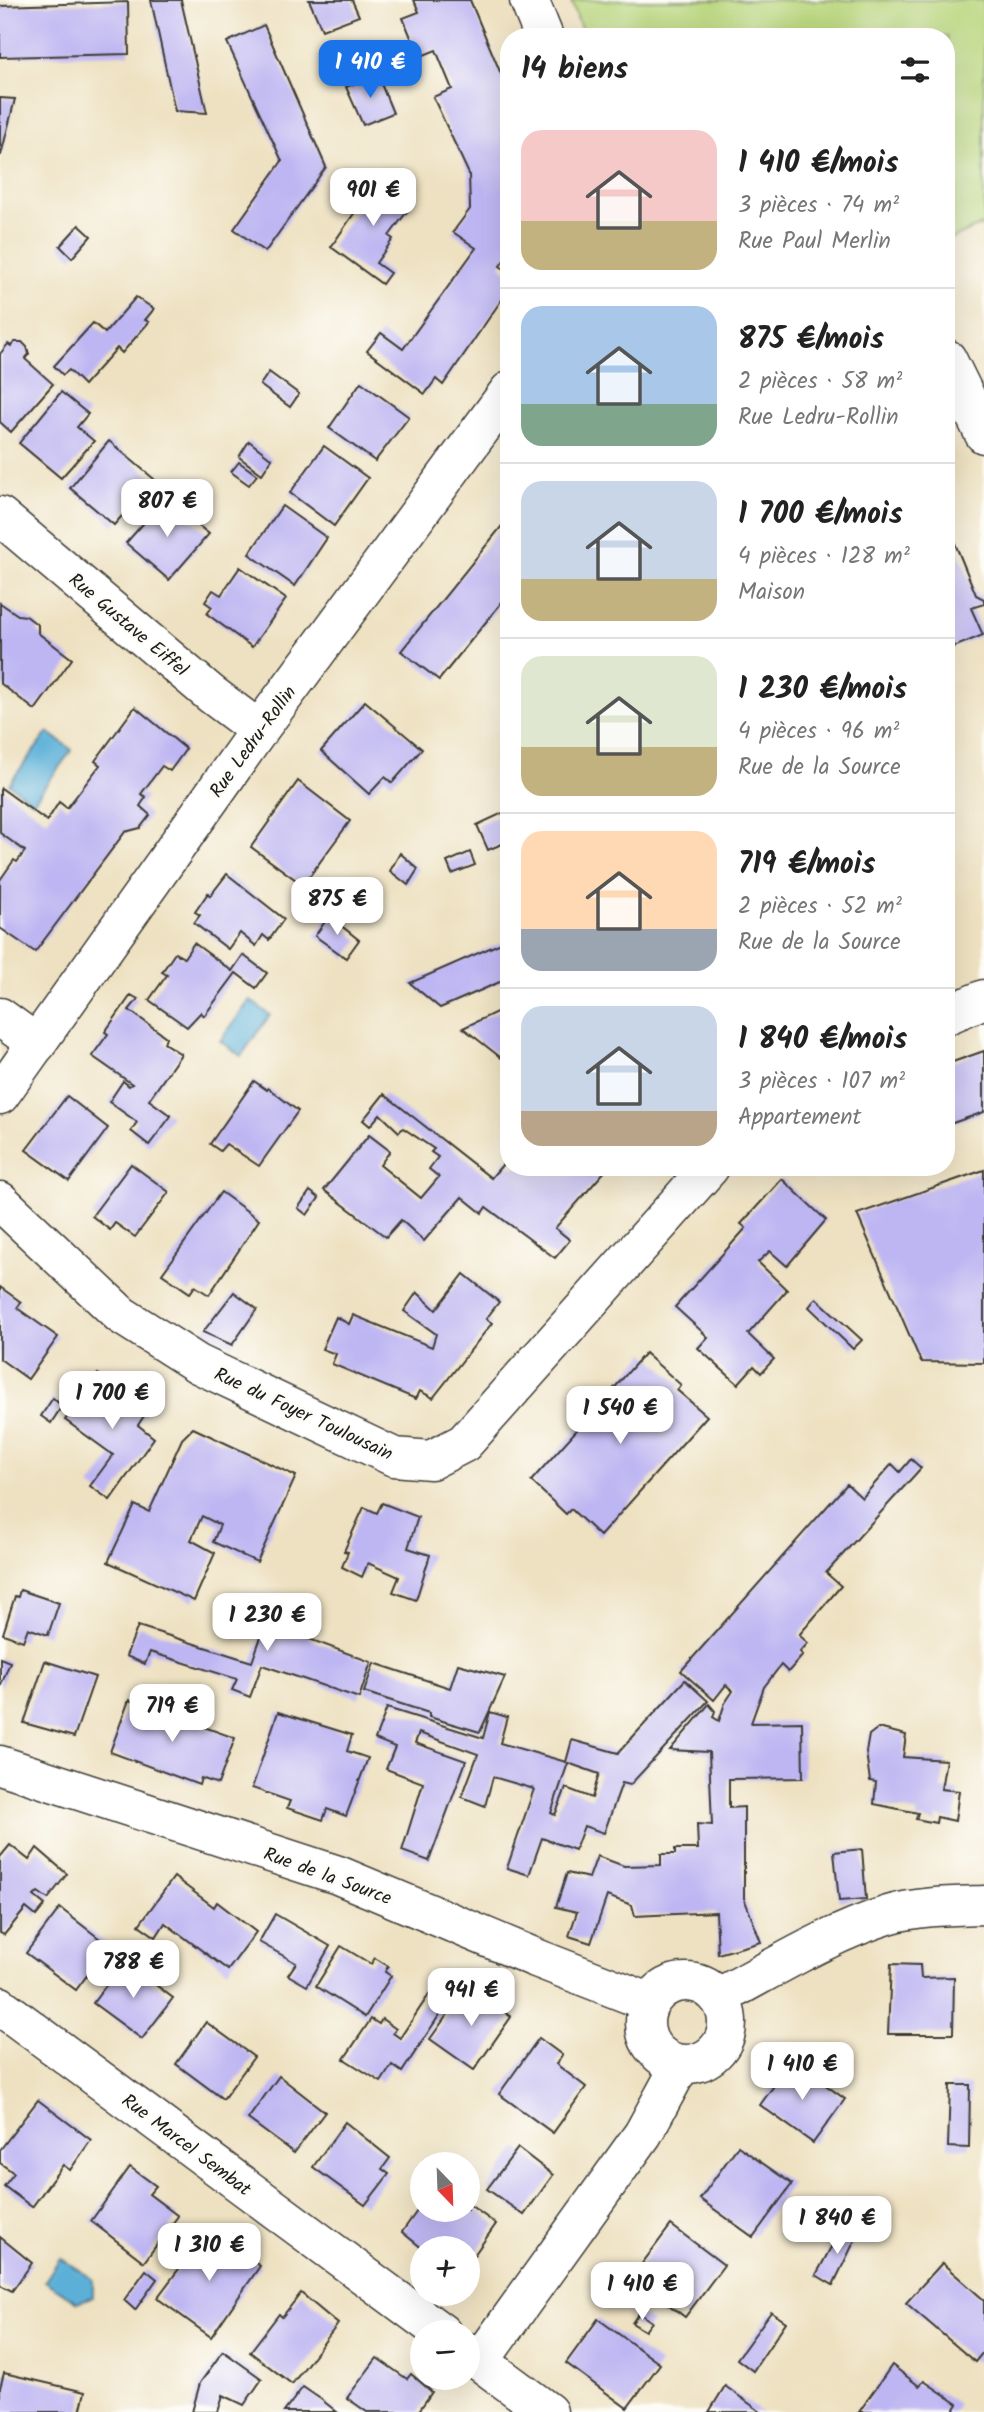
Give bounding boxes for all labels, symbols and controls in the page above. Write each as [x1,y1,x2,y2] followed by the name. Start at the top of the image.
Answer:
[305,41,435,100] pin: 1 410 €
[335,45,405,81] text: 1 410 €
[521,46,628,94] text: 14 biens
[896,51,934,89] icon: filters
[738,140,899,188] text: 1 410 €/mois
[577,158,661,242] icon: home
[324,168,422,228] pin: 901 €
[346,173,400,209] text: 901 €
[738,188,899,224] text: 3 pièces · 74 m²
[738,224,891,260] text: Rue Paul Merlin
[738,316,884,364] text: 875 €/mois
[577,334,661,418] icon: home
[738,364,902,400] text: 2 pièces · 58 m²
[738,400,899,436] text: Rue Ledru-Rollin
[118,480,216,539] pin: 807 €
[137,484,197,520] text: 807 €
[738,491,903,539] text: 1 700 €/mois
[577,509,661,593] icon: home
[738,539,910,575] text: 4 pièces · 128 m²
[61,566,195,685] street label: Rue Gustave Eiffel
[738,575,805,611] text: Maison
[738,666,907,714] text: 1 230 €/mois
[203,680,305,805] street label: Rue Ledru-Rollin
[577,684,661,768] icon: home
[738,714,899,750] text: 4 pièces · 96 m²
[738,750,901,786] text: Rue de la Source
[738,841,876,889] text: 719 €/mois
[577,859,661,943] icon: home
[288,878,386,937] pin: 875 €
[307,882,367,918] text: 875 €
[738,889,902,925] text: 2 pièces · 52 m²
[738,925,901,961] text: Rue de la Source
[738,1016,907,1064] text: 1 840 €/mois
[577,1034,661,1118] icon: home
[738,1064,905,1100] text: 3 pièces · 107 m²
[738,1100,861,1136] text: Appartement
[209,1360,398,1470] street label: Rue du Foyer Toulousain
[47,1372,177,1431] pin: 1 700 €
[75,1376,149,1412] text: 1 700 €
[555,1386,685,1446] pin: 1 540 €
[582,1391,658,1427] text: 1 540 €
[202,1594,332,1653] pin: 1 230 €
[228,1598,306,1634] text: 1 230 €
[123,1684,221,1744] pin: 719 €
[146,1689,198,1725] text: 719 €
[259,1840,396,1914] street label: Rue de la Source
[84,1940,182,2000] pin: 788 €
[102,1945,164,1981] text: 788 €
[422,1968,520,2028] pin: 941 €
[444,1973,498,2009] text: 941 €
[737,2042,867,2102] pin: 1 410 €
[767,2047,837,2083] text: 1 410 €
[115,2087,258,2205] street label: Rue Marcel Sembat
[410,2152,480,2222] north arrow
[410,2152,480,2390] map controls
[772,2196,902,2256] pin: 1 840 €
[798,2201,876,2237] text: 1 840 €
[144,2224,274,2283] pin: 1 310 €
[174,2228,244,2264] text: 1 310 €
[410,2236,480,2306] button: +
[577,2262,707,2322] pin: 1 410 €
[607,2267,677,2303] text: 1 410 €
[410,2320,480,2390] button: −

